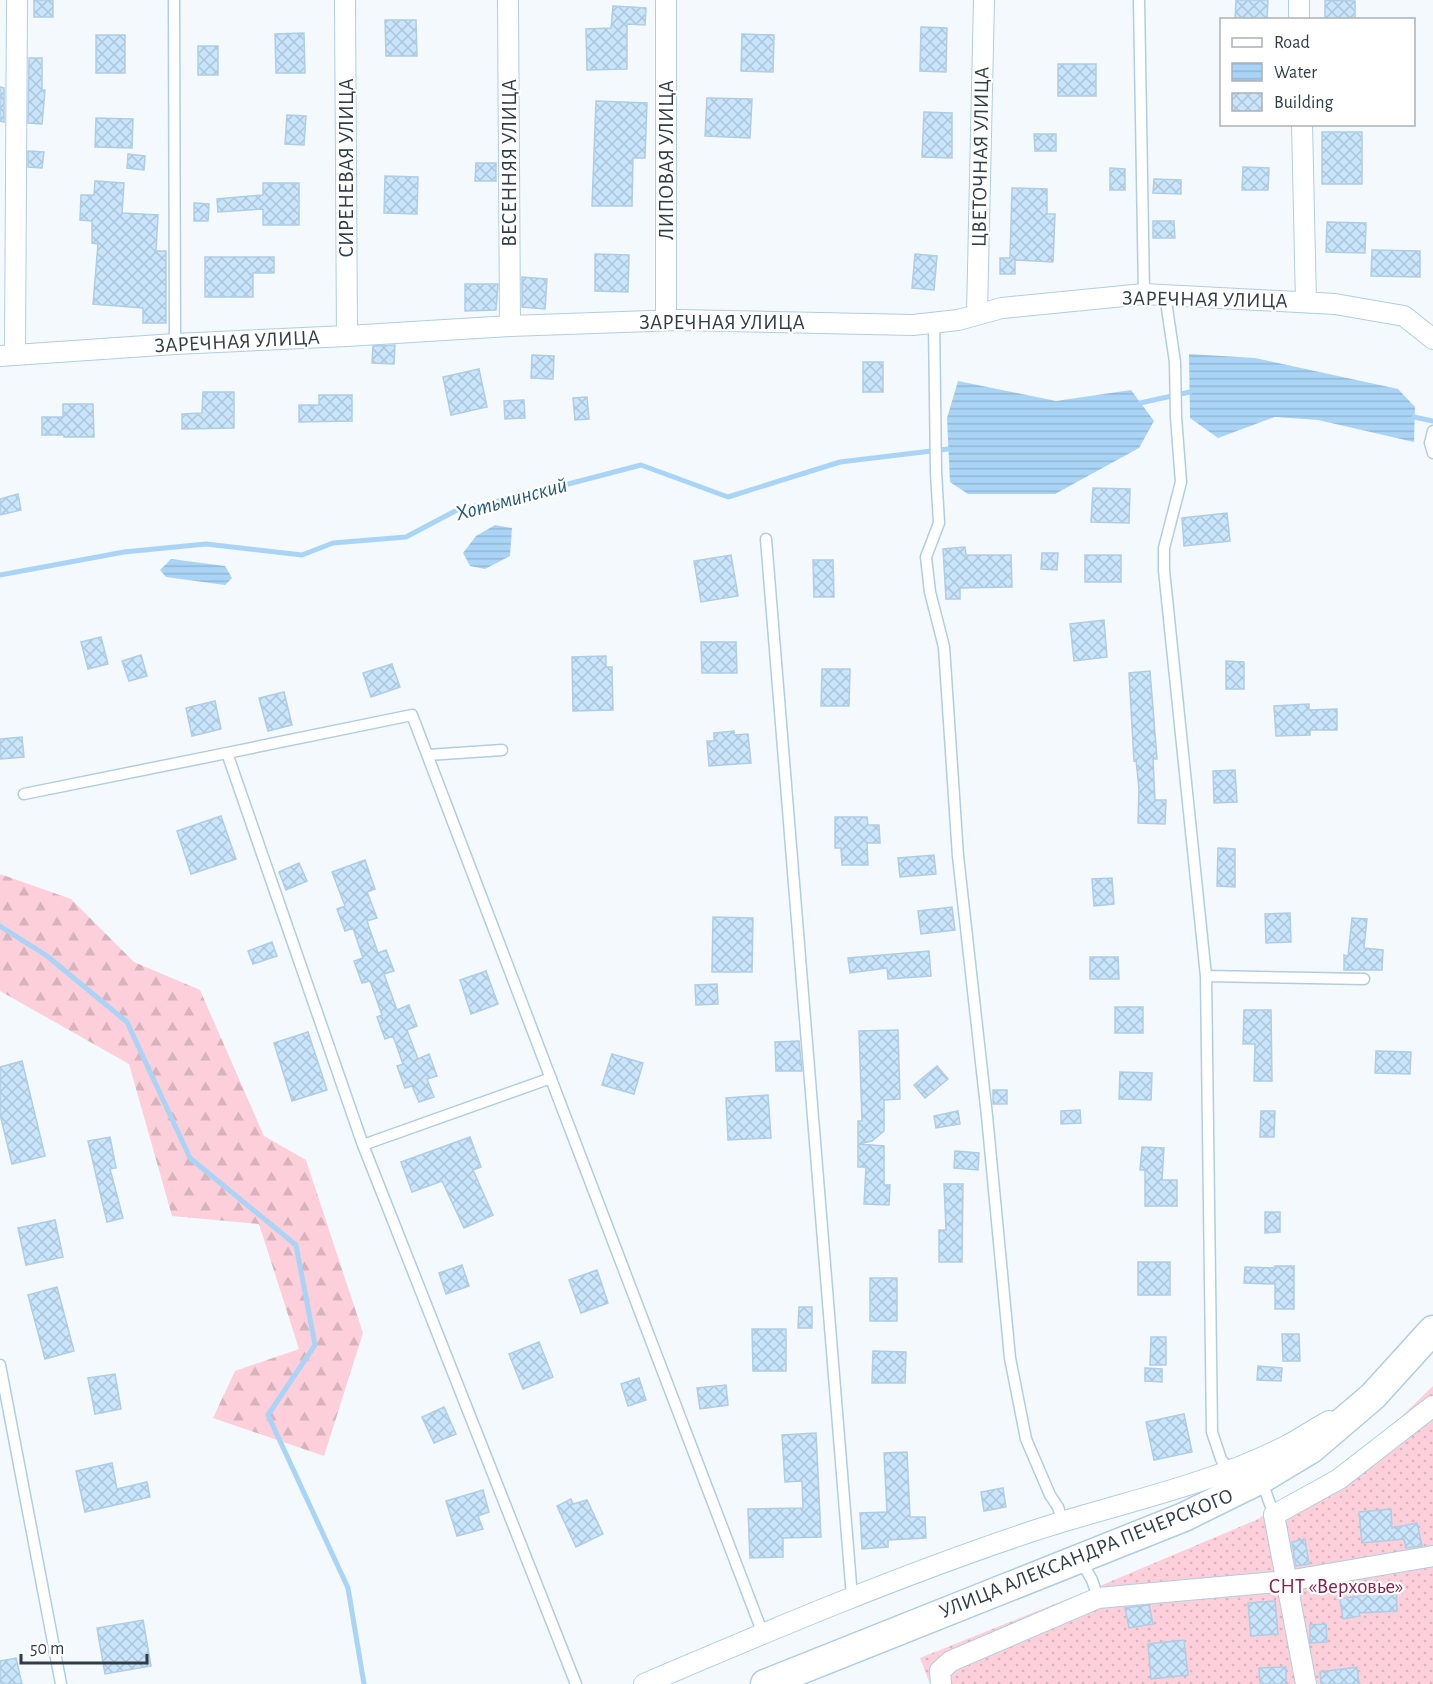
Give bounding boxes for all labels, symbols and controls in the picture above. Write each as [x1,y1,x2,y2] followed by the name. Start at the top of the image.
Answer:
[1220,18,1415,126] legend
[1274,34,1310,52] text: Road
[1274,64,1317,82] text: Water
[968,66,993,248] street label: ЦВЕТОЧНАЯ УЛИЦА
[336,78,357,258] street label: СИРЕНЕВАЯ УЛИЦА
[499,79,520,247] street label: ВЕСЕННЯЯ УЛИЦА
[656,80,677,240] street label: ЛИПОВАЯ УЛИЦА
[1274,94,1334,112] text: Building
[1122,288,1288,311] street label: ЗАРЕЧНАЯ УЛИЦА
[639,312,805,333] street label: ЗАРЕЧНАЯ УЛИЦА
[154,327,320,356] street label: ЗАРЕЧНАЯ УЛИЦА
[453,474,569,524] water label: Хотьминский
[936,1485,1236,1622] street label: УЛИЦА АЛЕКСАНДРА ПЕЧЕРСКОГО
[1268,1576,1404,1597] park label: СНТ «Верховье»
[21,1627,147,1665] scale bar
[30,1640,64,1658] text: 50 m

